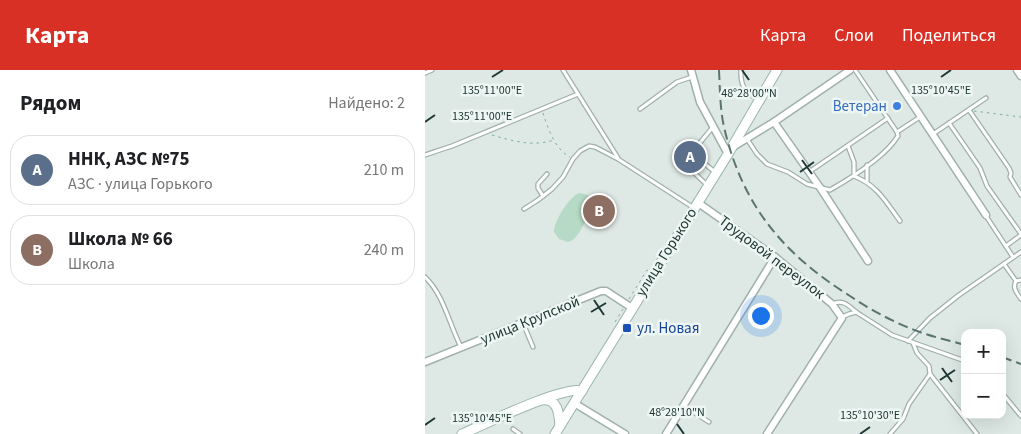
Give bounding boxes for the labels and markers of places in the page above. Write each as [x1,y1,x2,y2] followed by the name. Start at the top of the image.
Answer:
[833,96,887,117] place label: Ветеран
[891,100,903,112] marker: Ветеран
[674,138,706,176] pin: A
[583,192,615,230] pin: B
[637,318,699,339] place label: ул. Новая
[621,322,633,334] marker: ул. Новая

